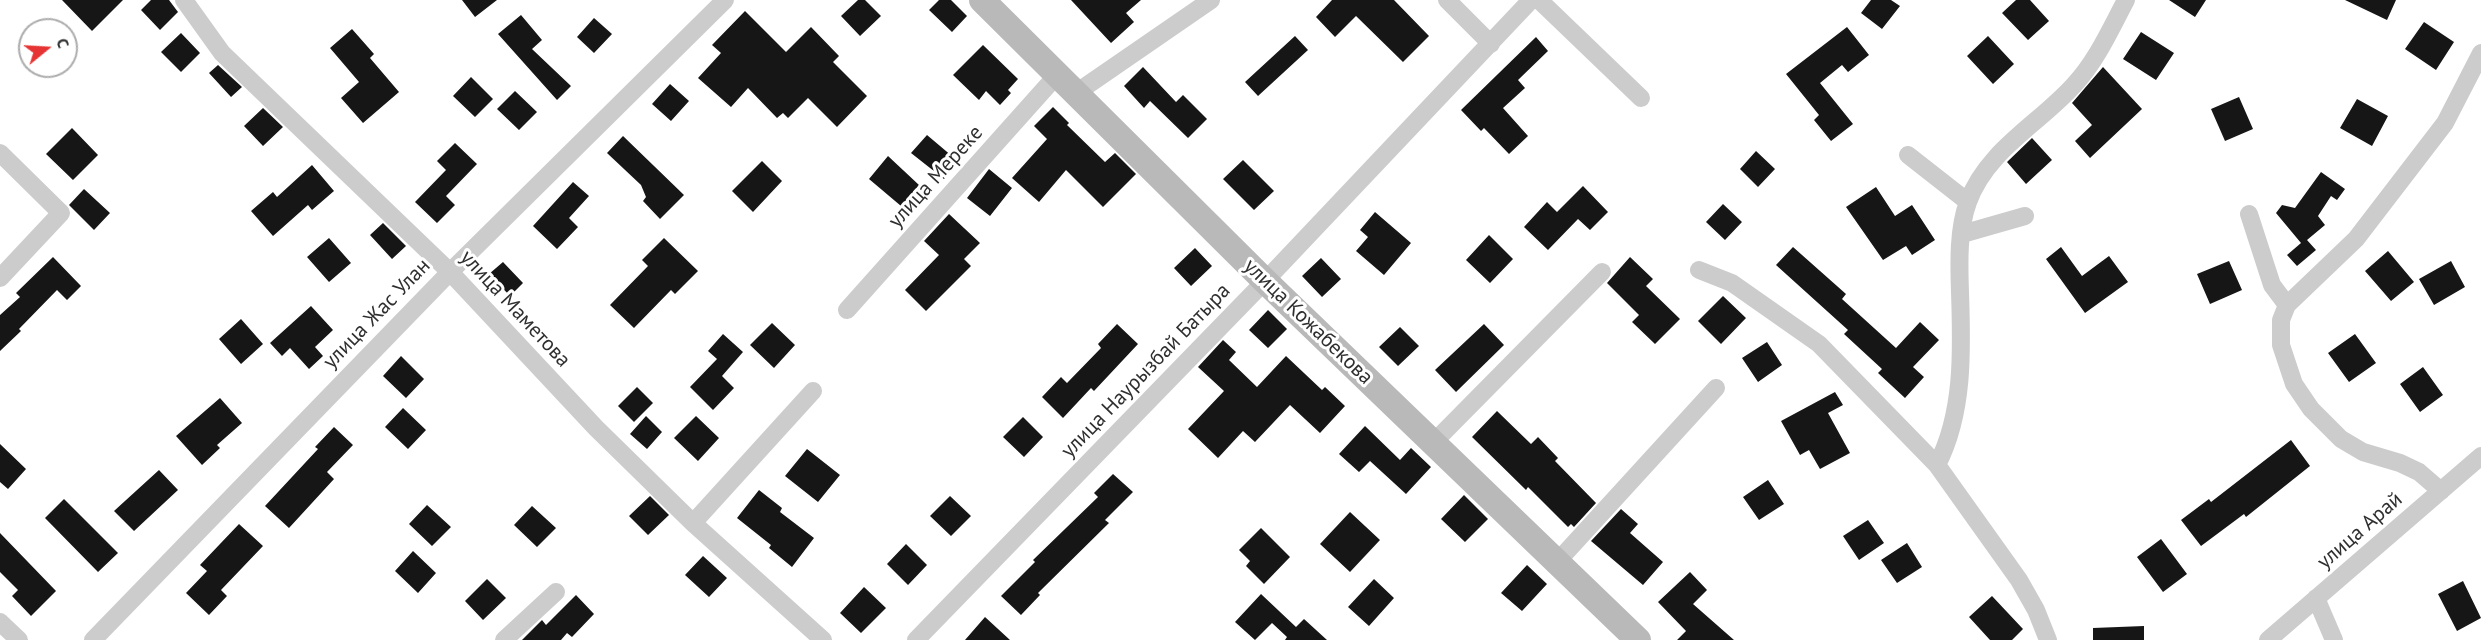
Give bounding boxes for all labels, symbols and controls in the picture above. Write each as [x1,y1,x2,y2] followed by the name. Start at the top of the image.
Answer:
[18,18,78,78] north arrow
[52,36,74,50] text: С
[884,121,988,233] street label: улица Мереке
[454,245,576,373] street label: улица Маметова
[318,254,436,374] street label: улица Жас Улан
[1238,254,1378,390] street label: улица Кожабекова
[1056,279,1236,463] street label: улица Наурызбай Батыра
[2312,487,2408,575] street label: улица Арай

